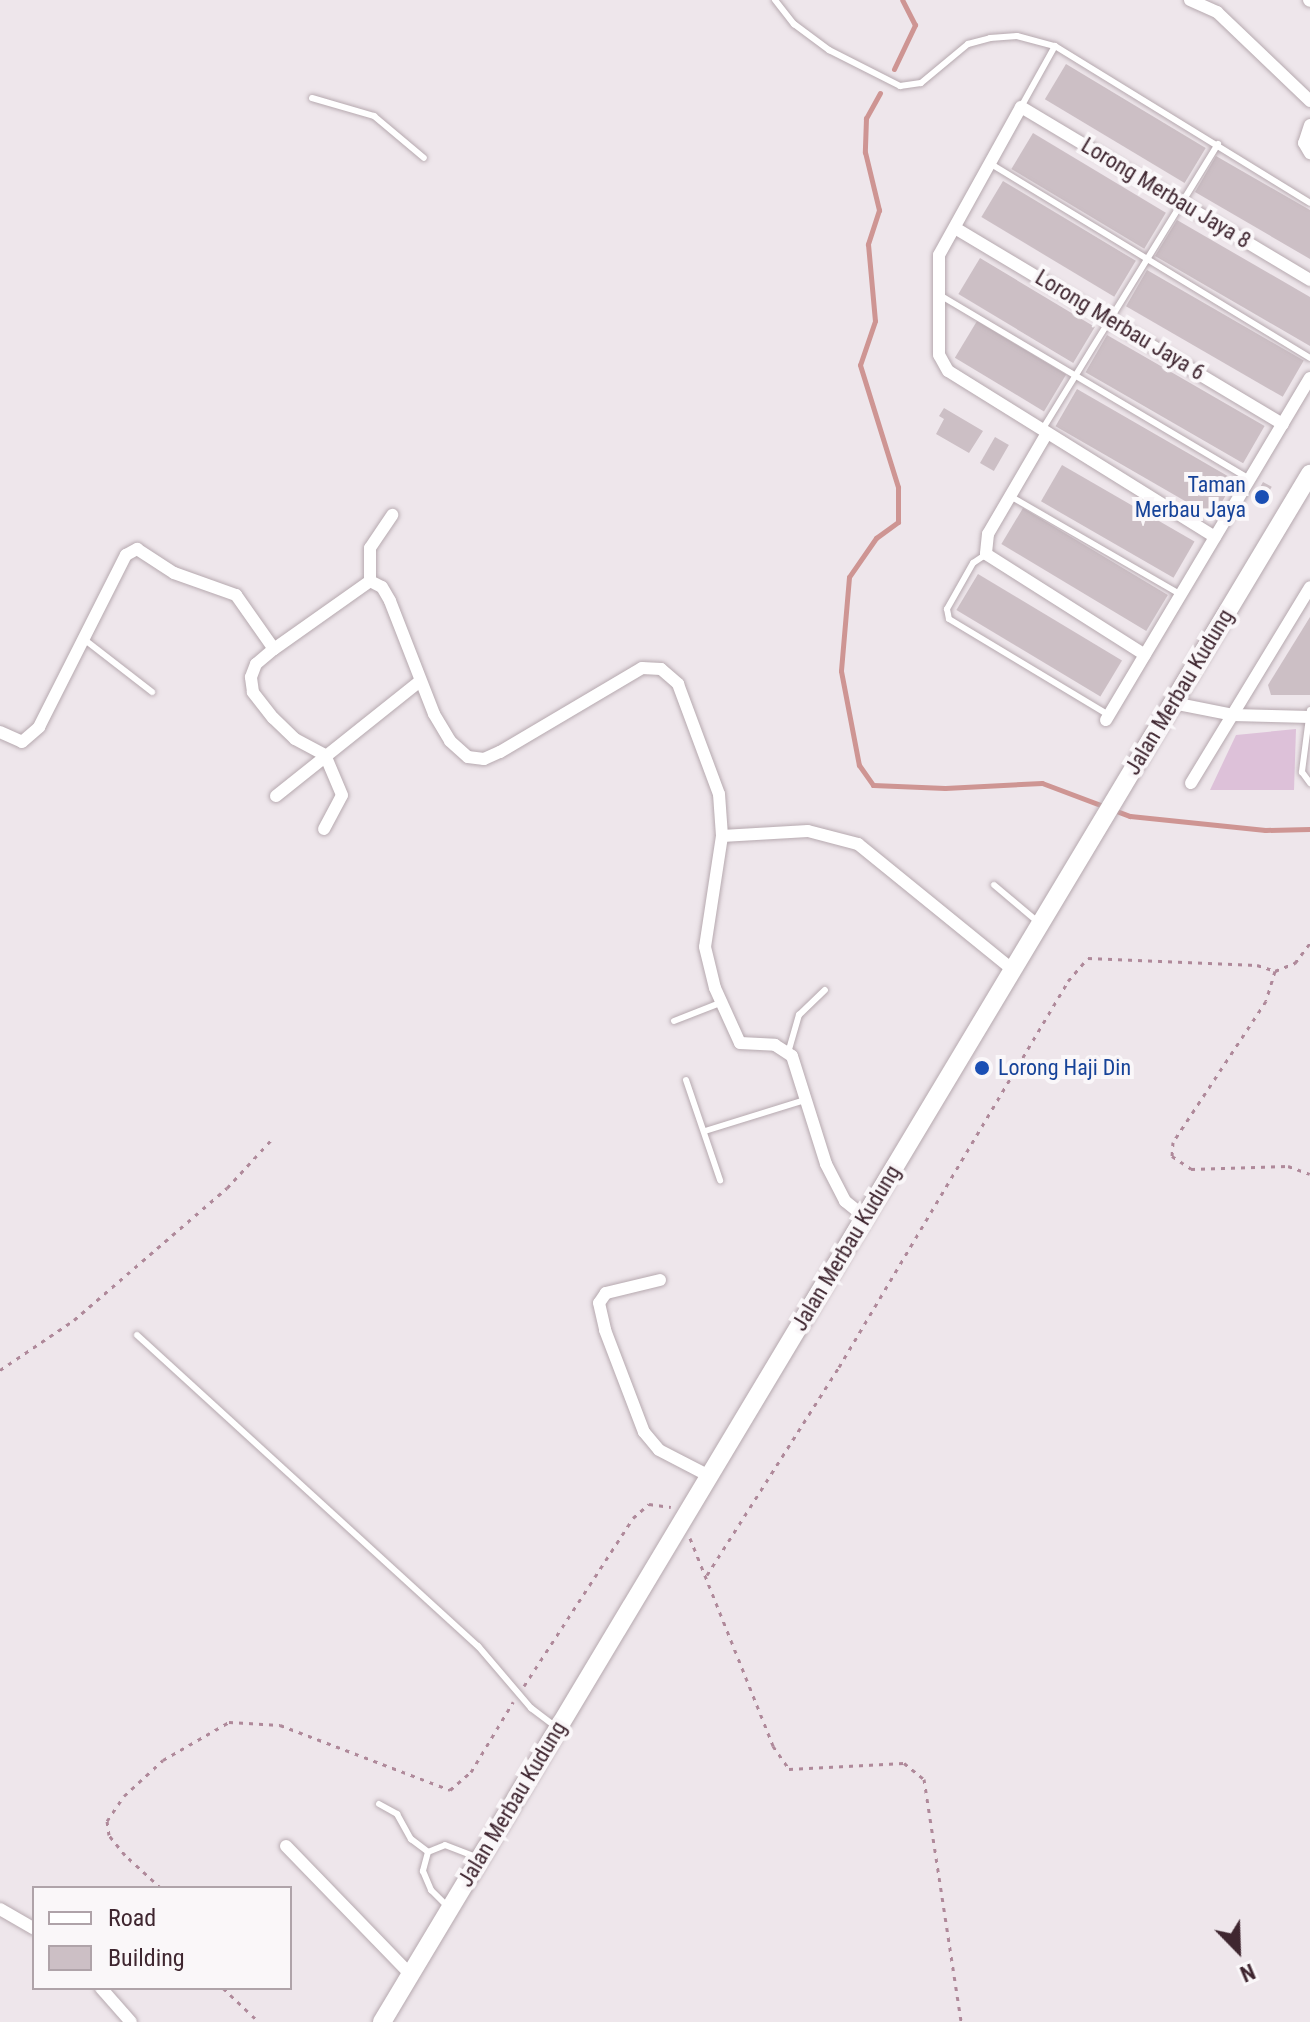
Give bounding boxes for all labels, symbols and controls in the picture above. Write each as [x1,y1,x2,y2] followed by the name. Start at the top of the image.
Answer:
[1077,132,1255,254] street label: Lorong Merbau Jaya 8
[1031,264,1209,386] street label: Lorong Merbau Jaya 6
[1135,471,1246,522] place label: Taman Merbau Jaya
[1253,488,1271,506] marker: Taman Merbau Jaya
[1119,604,1239,780] street label: Jalan Merbau Kudung
[998,1055,1131,1081] place label: Lorong Haji Din
[973,1059,991,1077] marker: Lorong Haji Din
[786,1160,906,1336] street label: Jalan Merbau Kudung
[452,1716,572,1892] street label: Jalan Merbau Kudung
[32,1886,292,1990] legend
[108,1904,156,1932] text: Road
[1198,1910,1278,1990] north arrow
[108,1944,185,1972] text: Building
[1236,1958,1259,1987] text: N

